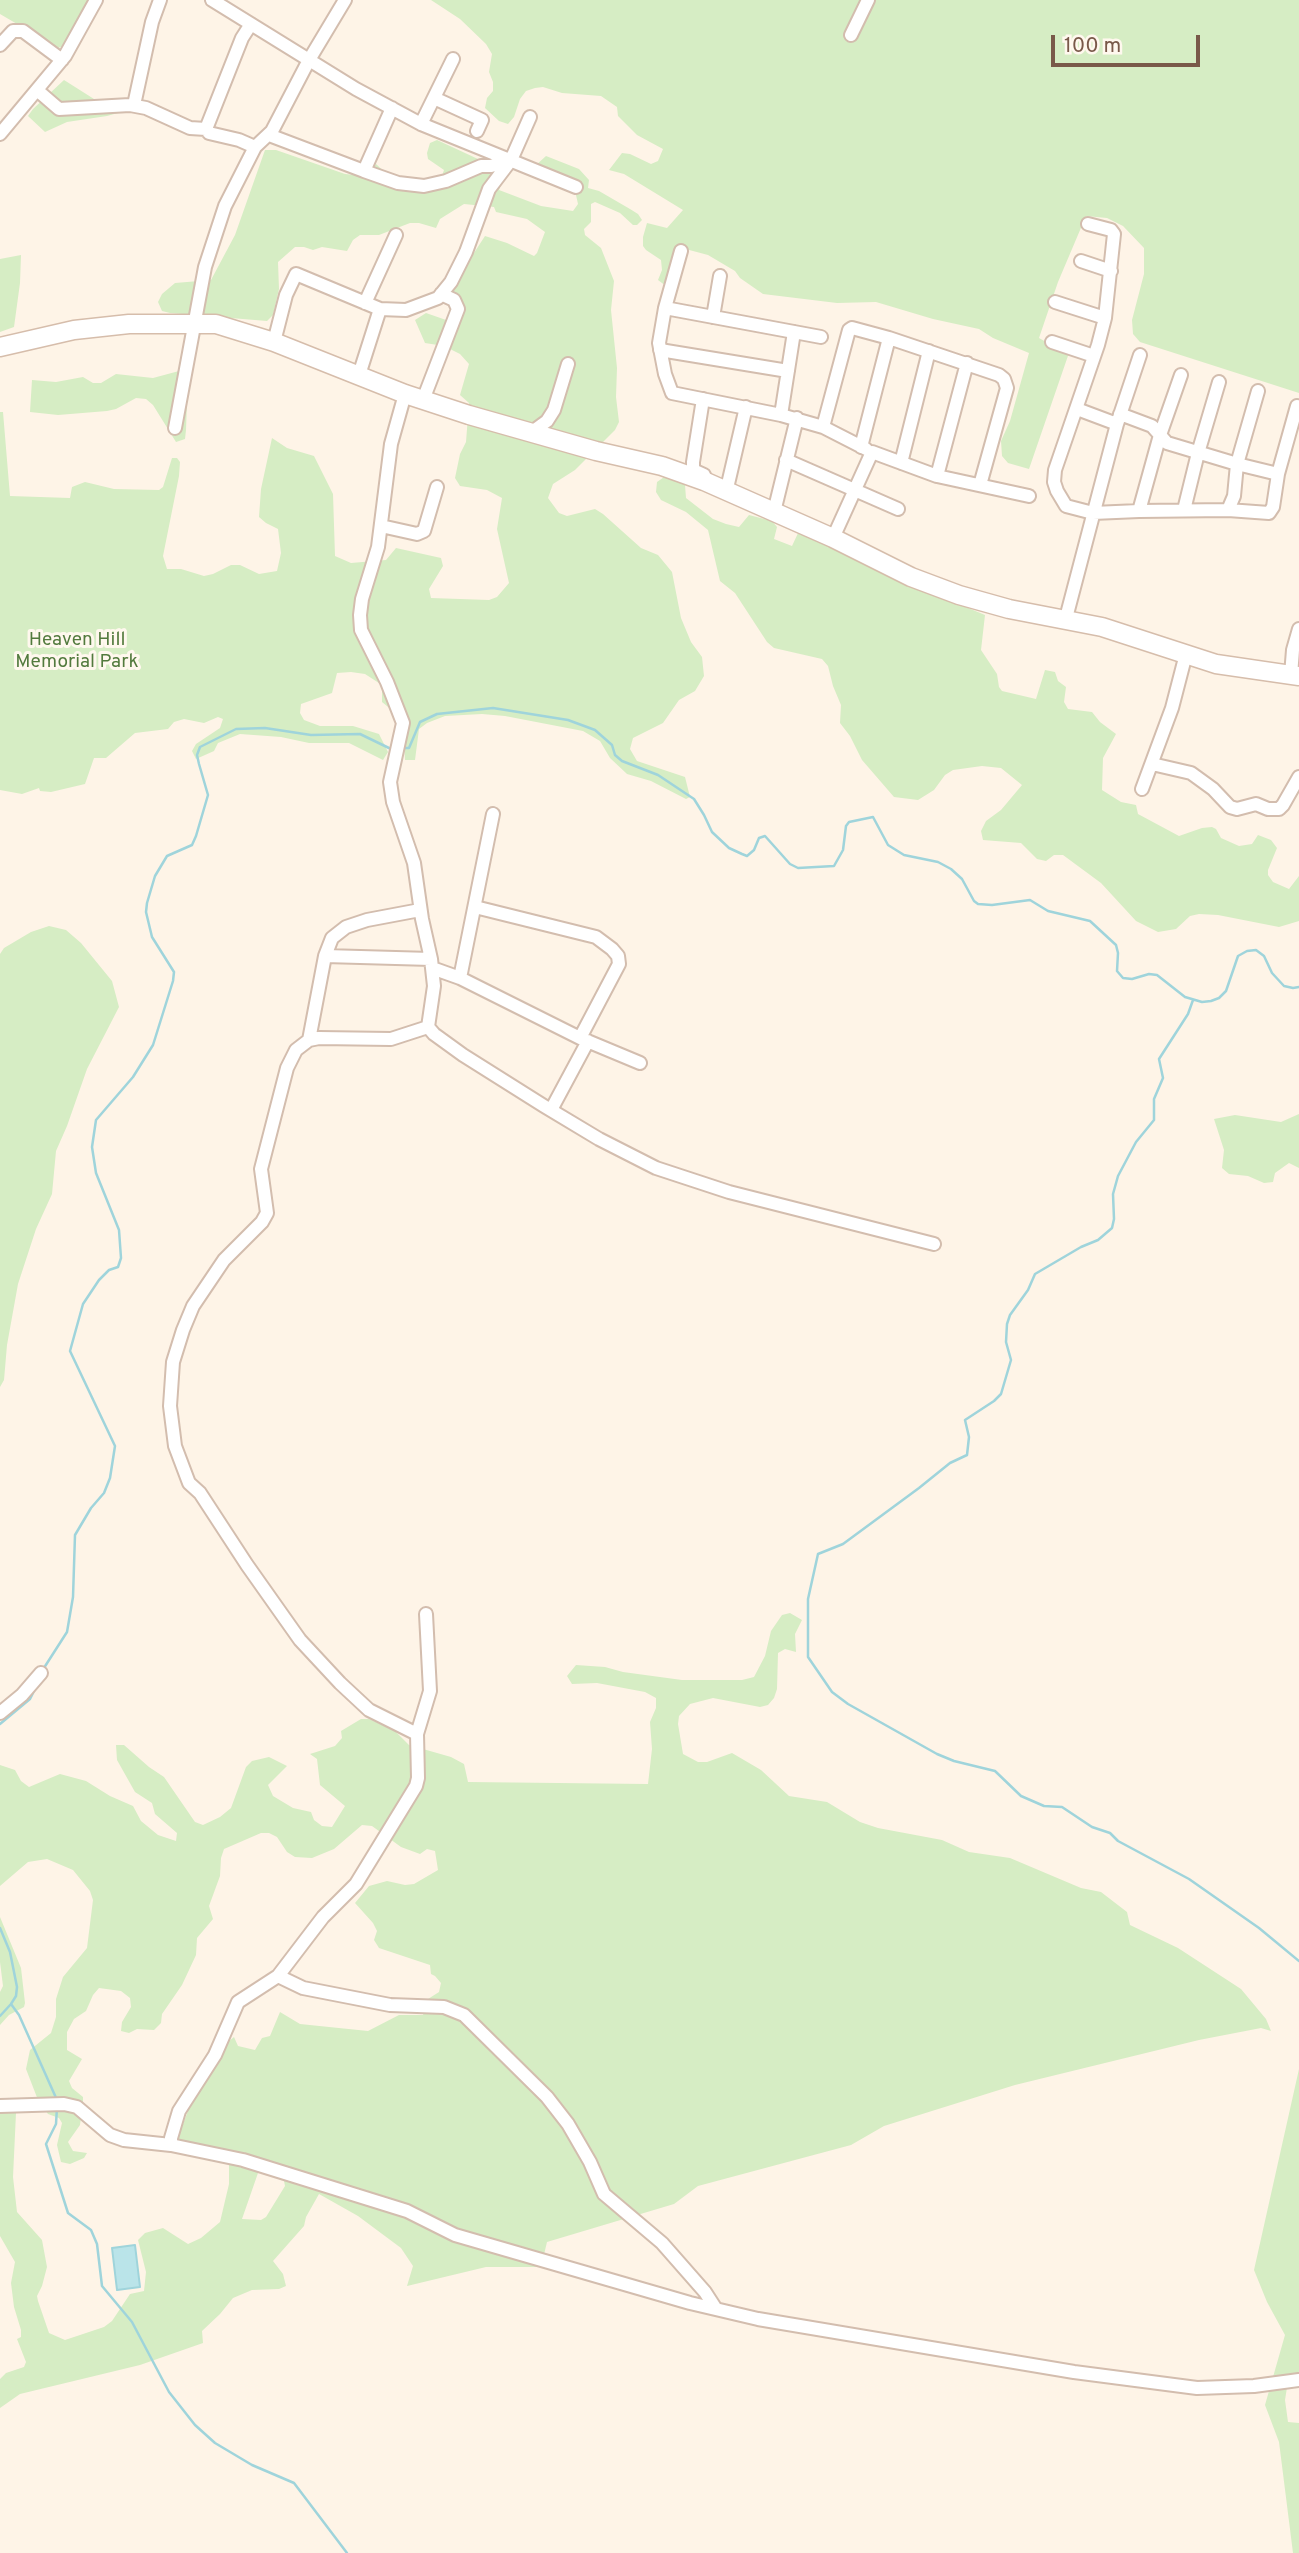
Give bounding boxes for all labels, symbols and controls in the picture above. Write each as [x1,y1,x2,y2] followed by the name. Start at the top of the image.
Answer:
[1054,21,1203,65] scale bar
[1064,33,1121,60] text: 100 m
[15,630,139,674] park label: Heaven Hill Memorial Park

